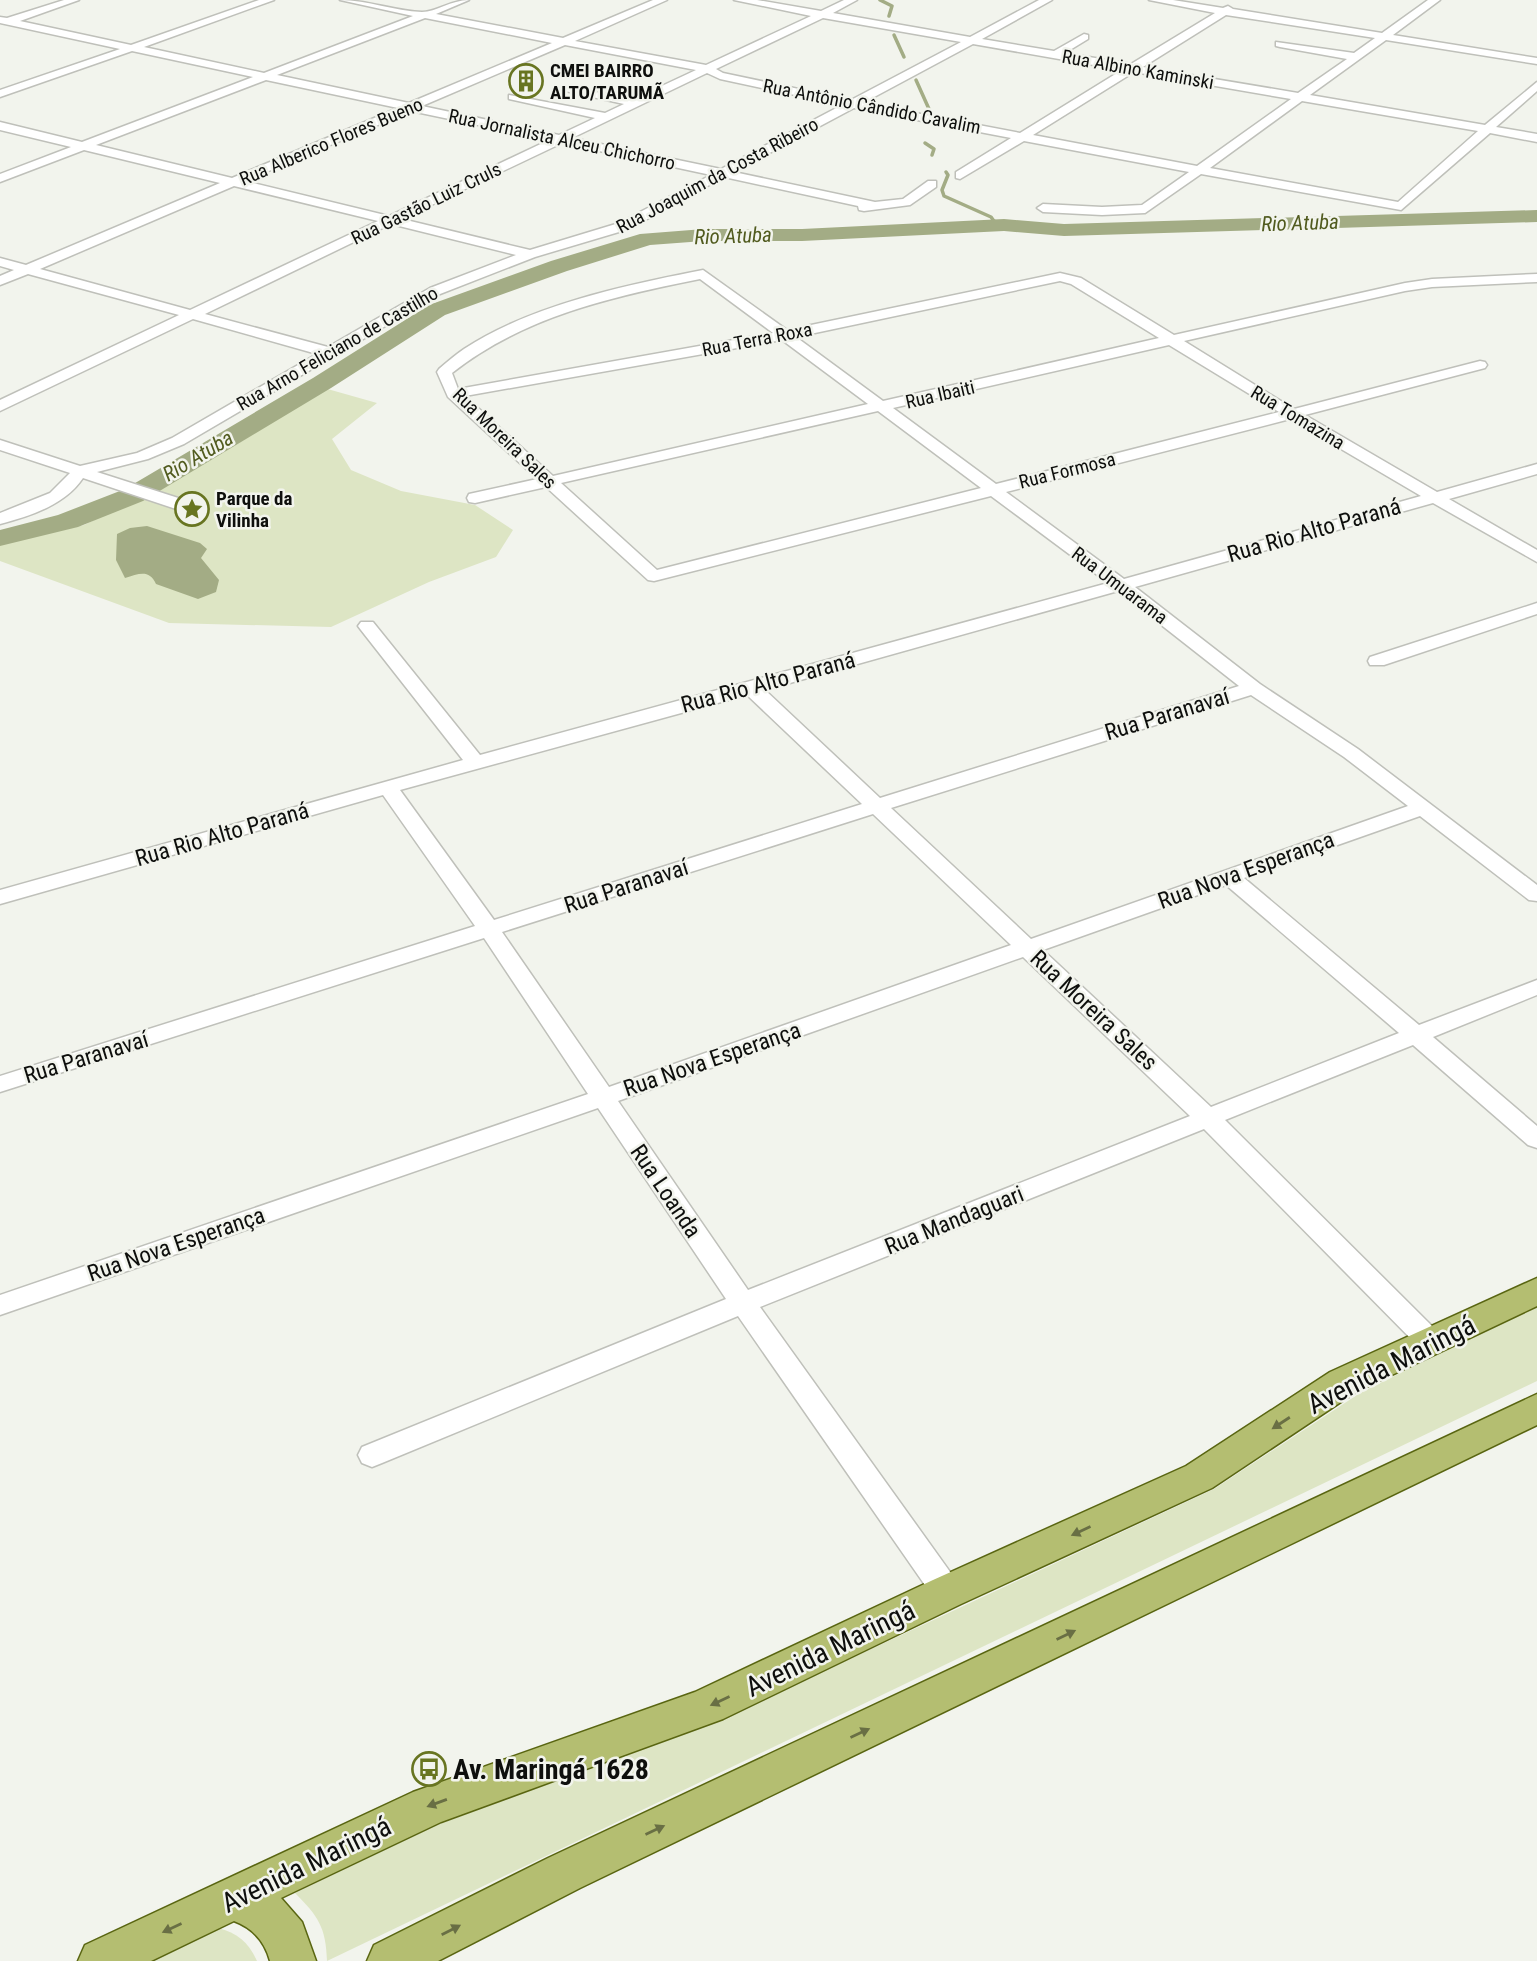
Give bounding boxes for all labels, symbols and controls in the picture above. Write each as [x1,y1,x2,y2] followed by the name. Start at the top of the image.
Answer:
[1060,45,1216,94] street label: Rua Albino Kaminski
[550,59,665,104] place label: CMEI BAIRRO ALTO/TARUMÃ
[507,62,545,100] building icon: CMEI BAIRRO ALTO/TARUMÃ
[761,74,983,139] street label: Rua Antônio Cândido Cavalim
[236,92,426,191] street label: Rua Alberico Flores Bueno
[446,104,677,175] street label: Rua Jornalista Alceu Chichorro
[612,112,822,239] street label: Rua Joaquim da Costa Ribeiro
[347,157,505,250] street label: Rua Gastão Luiz Cruls
[1261,210,1339,236] water label: Rio Atuba
[694,223,772,249] water label: Rio Atuba
[232,281,442,416] street label: Rua Arno Feliciano de Castilho
[700,318,814,361] street label: Rua Terra Roxa
[903,375,977,414] street label: Rua Ibaiti
[1247,380,1349,454] street label: Rua Tomazina
[448,383,561,494] street label: Rua Moreira Sales
[158,426,238,486] water label: Rio Atuba
[1016,447,1118,494] street label: Rua Formosa
[216,487,292,532] place label: Parque da Vilinha
[173,490,211,528] place icon: Parque da Vilinha
[1224,493,1404,568] street label: Rua Rio Alto Paraná
[1067,542,1172,629] street label: Rua Umuarama
[678,646,858,719] street label: Rua Rio Alto Paraná
[1102,682,1234,746] street label: Rua Paranavaí
[132,797,312,872] street label: Rua Rio Alto Paraná
[1154,826,1338,915] street label: Rua Nova Esperança
[561,853,693,919] street label: Rua Paranavaí
[1025,945,1163,1076] street label: Rua Moreira Sales
[620,1016,804,1102] street label: Rua Nova Esperança
[21,1025,153,1089] street label: Rua Paranavaí
[625,1140,707,1243] street label: Rua Loanda
[881,1180,1028,1261] street label: Rua Mandaguari
[84,1201,268,1287] street label: Rua Nova Esperança
[1302,1308,1481,1421] street label: Avenida Maringá
[1272,1416,1290,1430] one-way arrow
[1071,1525,1091,1536] one-way arrow
[740,1593,920,1704] street label: Avenida Maringá
[1056,1629,1076,1641] one-way arrow
[710,1695,730,1706] one-way arrow
[850,1727,870,1738] one-way arrow
[410,1750,448,1788] bus stop icon: Av. Maringá 1628
[453,1753,649,1786] place label: Av. Maringá 1628
[427,1797,448,1808] one-way arrow
[216,1809,396,1920] street label: Avenida Maringá
[645,1824,665,1836] one-way arrow
[162,1922,182,1934] one-way arrow
[441,1925,461,1937] one-way arrow

